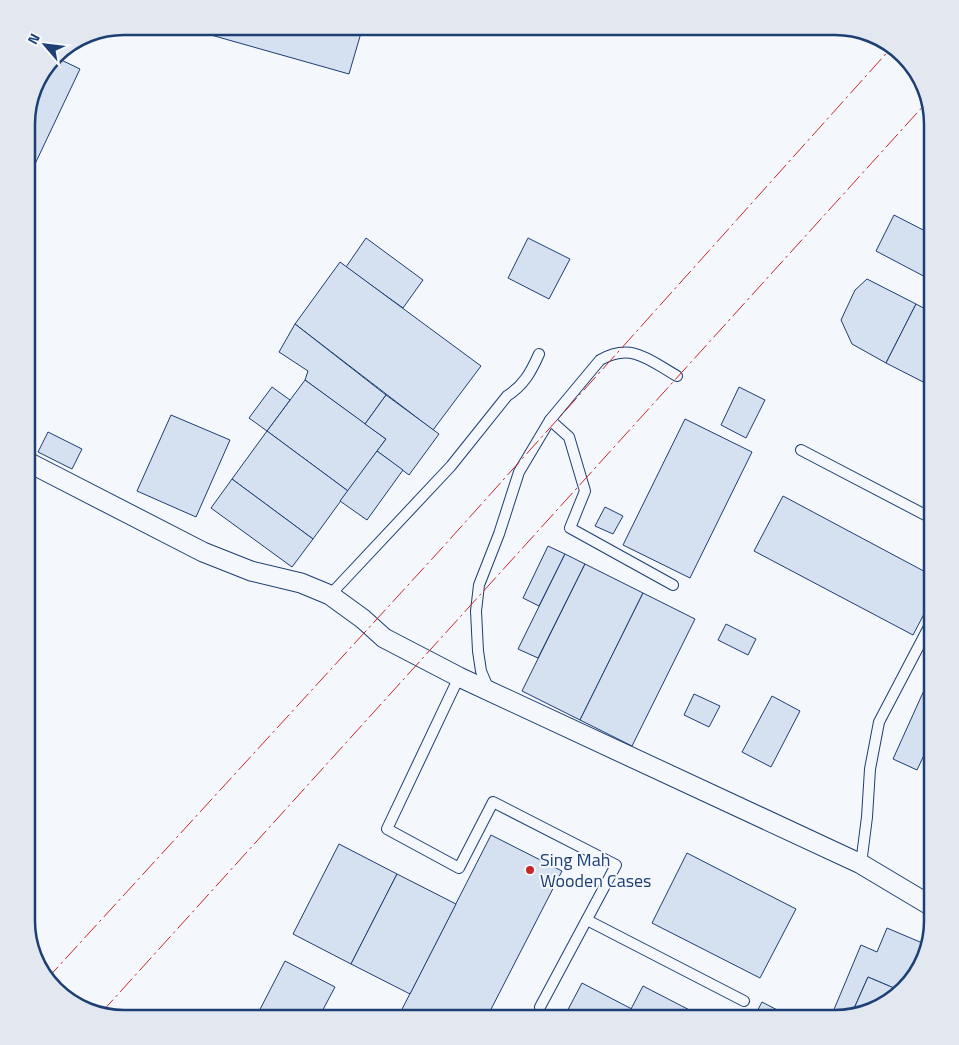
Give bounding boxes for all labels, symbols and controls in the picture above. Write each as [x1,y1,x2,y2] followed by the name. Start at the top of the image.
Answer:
[20,20,70,70] north arrow
[22,29,45,48] text: N
[540,846,651,894] place label: Sing Mah Wooden Cases
[524,864,536,876] marker: Sing Mah Wooden Cases

